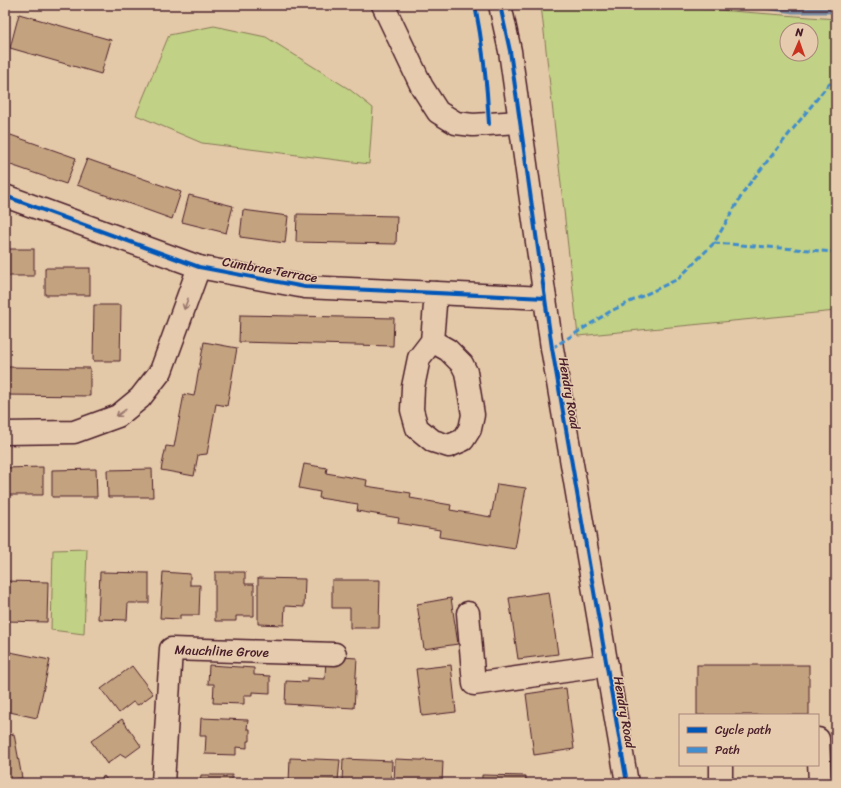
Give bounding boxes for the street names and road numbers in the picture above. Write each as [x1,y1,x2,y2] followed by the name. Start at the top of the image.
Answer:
[221,250,319,289] street label: Cumbrae Terrace
[552,355,587,432] street label: Hendry Road
[174,638,269,664] street label: Mauchline Grove
[607,674,642,751] street label: Hendry Road

